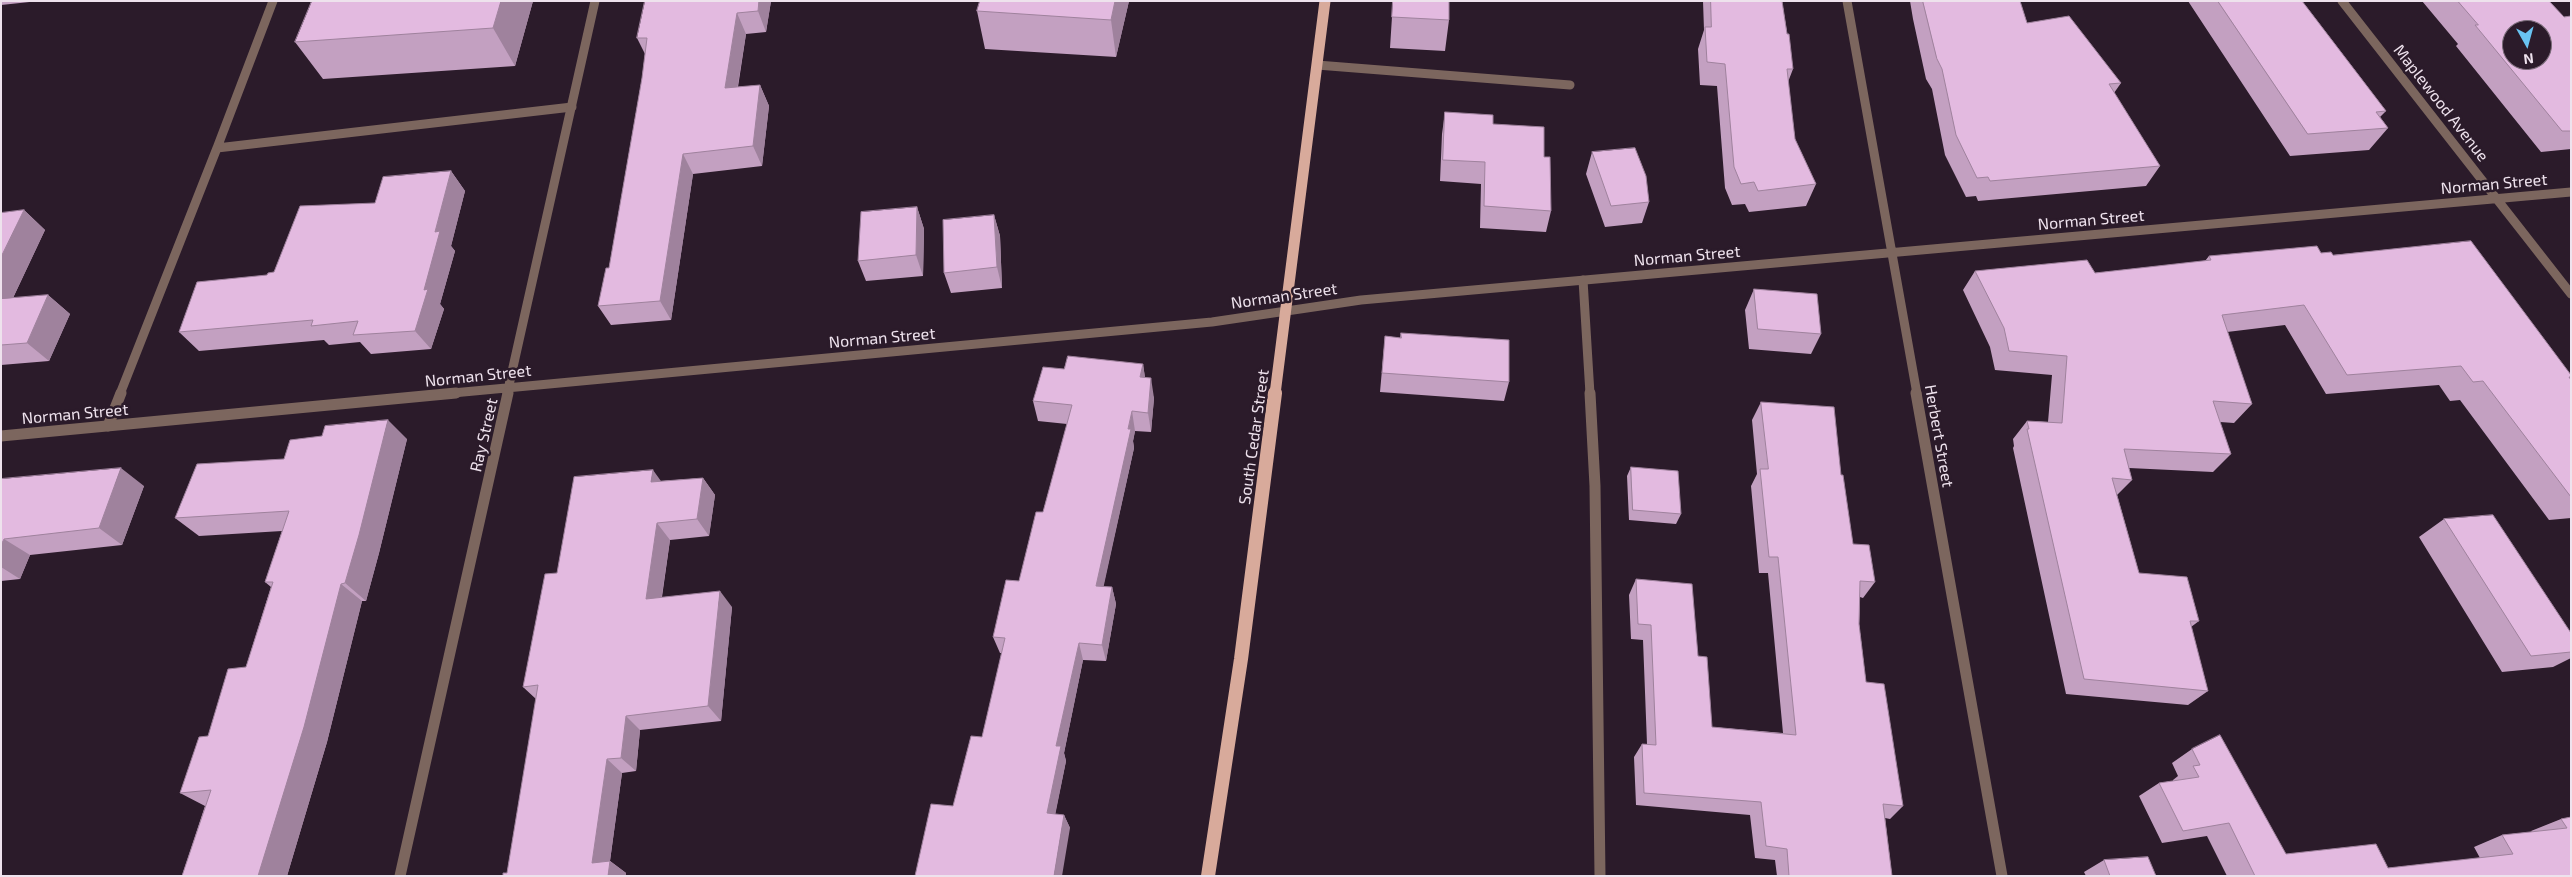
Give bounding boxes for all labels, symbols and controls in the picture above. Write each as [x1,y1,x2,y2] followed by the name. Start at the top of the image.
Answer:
[2502,20,2552,70] north arrow
[2389,41,2493,165] street label: Maplewood Avenue
[2523,50,2535,68] text: N
[2440,170,2548,198] street label: Norman Street
[2037,206,2145,234] street label: Norman Street
[1633,242,1741,270] street label: Norman Street
[1230,279,1338,313] street label: Norman Street
[828,324,936,352] street label: Norman Street
[424,361,532,391] street label: Norman Street
[1235,368,1273,506] street label: South Cedar Street
[1921,383,1957,489] street label: Herbert Street
[466,396,502,474] street label: Ray Street
[21,400,129,428] street label: Norman Street

